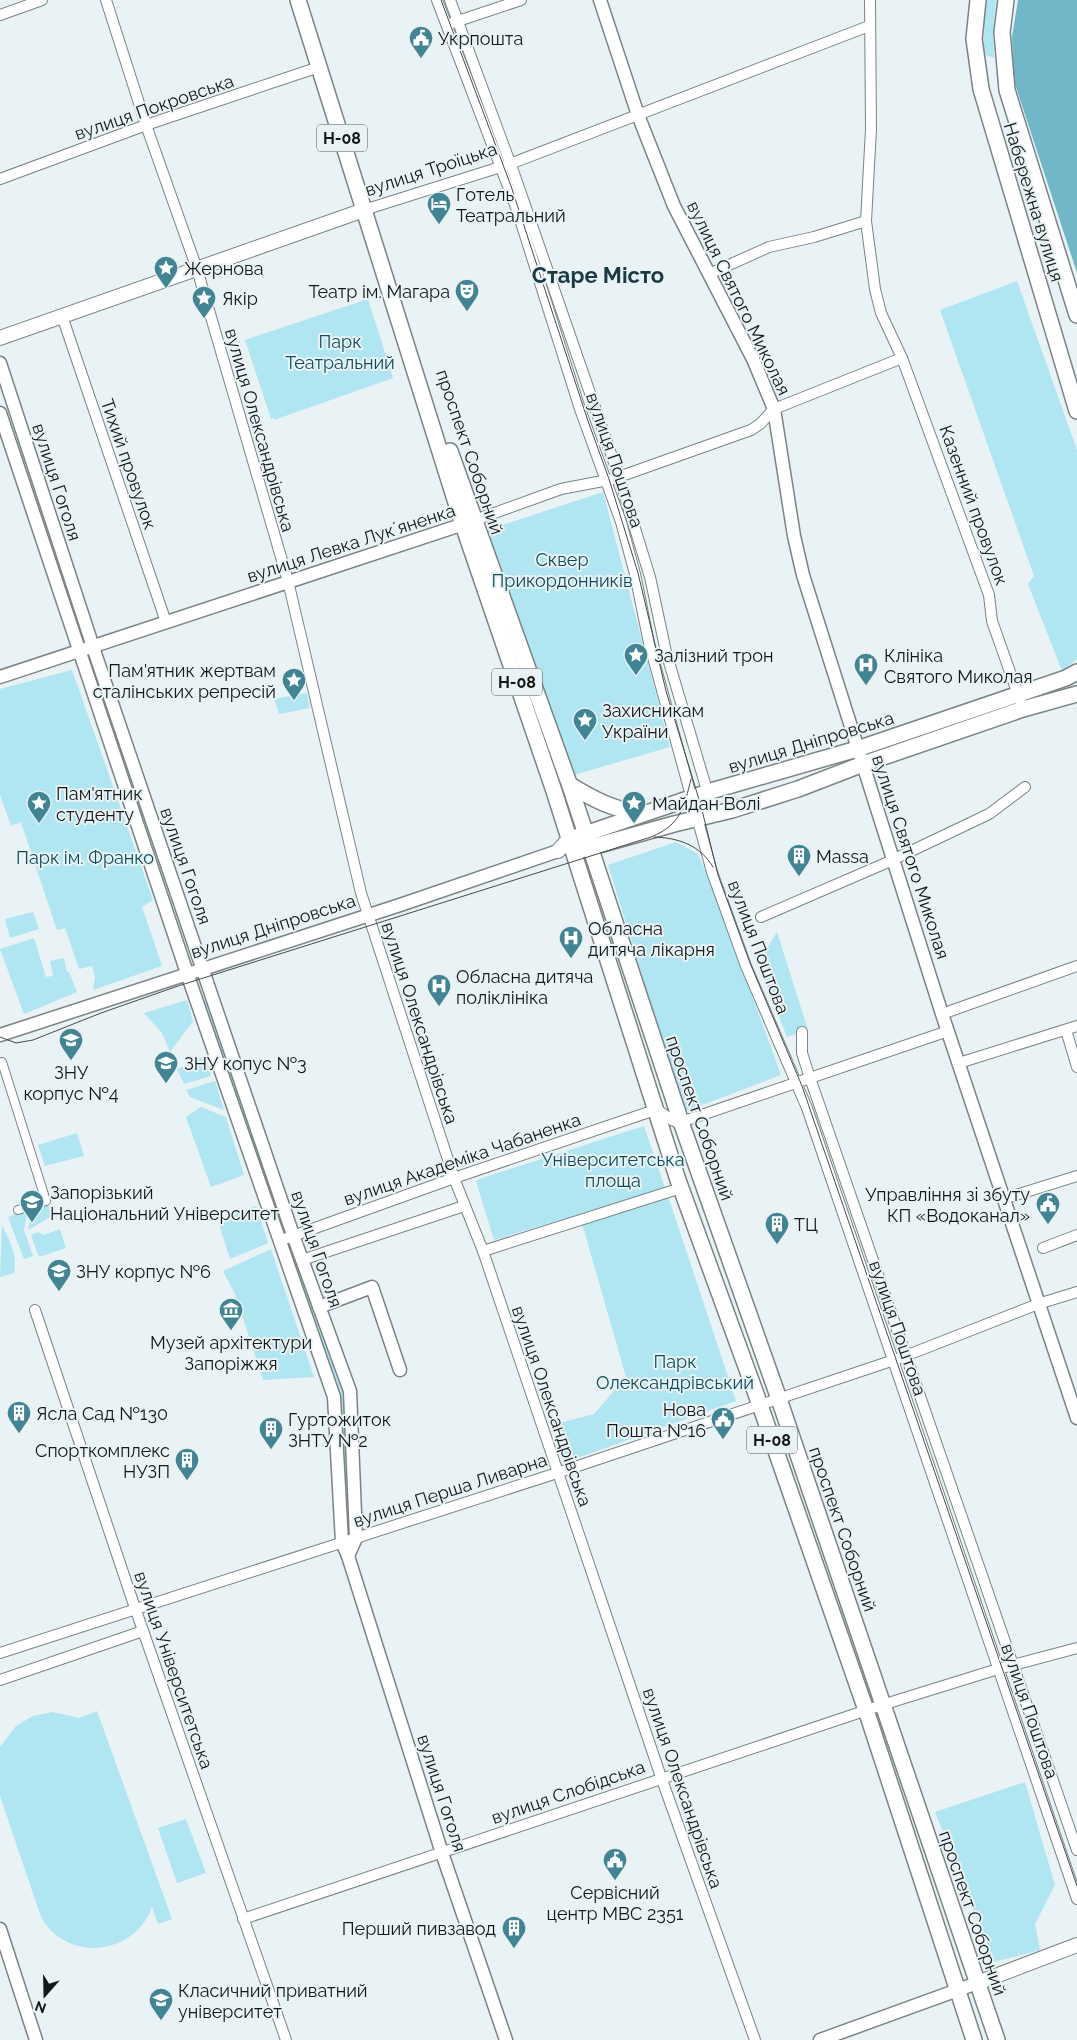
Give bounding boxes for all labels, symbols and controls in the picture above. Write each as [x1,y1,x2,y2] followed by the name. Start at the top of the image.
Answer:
[408,25,434,59] public building icon: Укрпошта
[438,28,523,49] place label: Укрпошта
[72,70,236,144] street label: вулиця Покровська
[1000,120,1068,284] street label: Набережна вулиця
[317,125,367,152] road number: Н-08
[362,138,500,200] street label: вулиця Троїцька
[456,184,566,226] place label: Готель Театральний
[426,191,452,225] hotel icon: Готель Театральний
[683,198,795,398] street label: вулиця Святого Миколая
[153,255,179,289] place icon: Жернова
[184,258,264,279] place label: Жернова
[532,262,664,288] district label: Старе Місто
[454,278,480,312] theatre icon: Театр ім. Магара
[308,281,450,302] place label: Театр ім. Магара
[191,285,217,319] place icon: Якір
[222,288,258,309] place label: Якір
[221,326,299,534] street label: вулиця Олександрівська
[285,331,395,373] park label: Парк Театральний
[432,367,508,537] street label: проспект Соборний
[582,390,648,530] street label: вулиця Поштова
[97,396,161,532] street label: Тихий провулок
[28,421,86,543] street label: вулиця Гоголя
[935,422,1013,588] street label: Казенний провулок
[244,499,458,587] street label: вулиця Левка Лукʼяненка
[491,549,633,591] park label: Сквер Прикордонників
[623,642,649,676] place icon: Залізний трон
[654,645,773,666] place label: Залізний трон
[884,645,1033,687] place label: Клініка Святого Миколая
[853,652,879,686] hospital icon: Клініка Святого Миколая
[93,660,276,702] place label: Пам'ятник жертвам сталінських репресій
[281,667,307,701] place icon: Пам'ятник жертвам сталінських репресій
[492,669,542,696] road number: Н-08
[602,700,704,742] place label: Захисникам України
[572,707,598,741] place icon: Захисникам України
[726,707,896,777] street label: вулиця Дніпровська
[868,752,954,962] street label: вулиця Святого Миколая
[56,783,143,825] place label: Пам'ятник студенту
[26,790,52,824] place icon: Пам'ятник студенту
[621,790,647,824] place icon: Майдан Волі
[652,793,760,814] place label: Майдан Волі
[156,805,216,927] street label: вулиця Гоголя
[786,843,812,877] building icon: Massa
[816,846,869,867] place label: Massa
[16,847,154,868] park label: Парк ім. Франко
[724,877,794,1017] street label: вулиця Поштова
[188,889,358,963] street label: вулиця Дніпровська
[588,918,715,960] place label: Обласна дитяча лікарня
[377,919,463,1127] street label: вулиця Олександрівська
[558,925,584,959] hospital icon: Обласна дитяча лікарня
[456,966,593,1008] place label: Обласна дитяча поліклініка
[426,973,452,1007] hospital icon: Обласна дитяча поліклініка
[58,1027,84,1061] school or university icon: ЗНУ корпус №4
[662,1033,738,1203] street label: проспект Соборний
[153,1050,179,1084] school or university icon: ЗНУ копус №3
[184,1053,307,1074] place label: ЗНУ копус №3
[23,1062,119,1104] place label: ЗНУ корпус №4
[341,1108,583,1210] street label: вулиця Академіка Чабаненка
[542,1149,684,1191] park label: Університетська площа
[50,1182,279,1224] place label: Запорізький Національний Університет
[865,1184,1030,1226] place label: Управлiння зi збуту КП «Водоканал»
[287,1188,347,1310] street label: вулиця Гоголя
[19,1189,45,1223] school or university icon: Запорізький Національний Університет
[1035,1191,1061,1225] public building icon: Управлiння зi збуту КП «Водоканал»
[764,1211,790,1245] building icon: ТЦ
[794,1214,818,1235] place label: ТЦ
[46,1258,72,1292] school or university icon: ЗНУ корпус №6
[865,1258,931,1398] street label: вулиця Поштова
[76,1261,211,1282] place label: ЗНУ корпус №6
[218,1297,244,1331] museum icon: Музей архітектури Запоріжжя
[508,1303,596,1509] street label: вулиця Олександрівська
[150,1332,312,1374] place label: Музей архітектури Запоріжжя
[596,1351,754,1393] park label: Парк Олександрівський
[606,1399,706,1441] place label: Нова Пошта №16
[6,1400,32,1434] building icon: Ясла Сад №130
[36,1403,168,1424] place label: Ясла Сад №130
[710,1406,736,1440] public building icon: Нова Пошта №16
[288,1409,391,1451] place label: Гуртожиток ЗНТУ №2
[258,1416,284,1450] building icon: Гуртожиток ЗНТУ №2
[747,1426,797,1454] road number: Н-08
[35,1440,170,1482] place label: Спорткомплекс НУЗП
[805,1444,881,1614] street label: проспект Соборний
[174,1447,200,1481] building icon: Спорткомплекс НУЗП
[350,1449,550,1531] street label: вулиця Перша Ливарна
[130,1568,218,1772] street label: вулиця Університетська
[997,1641,1063,1781] street label: вулиця Поштова
[639,1685,727,1891] street label: вулиця Олександрівська
[413,1732,471,1854] street label: вулиця Гоголя
[488,1756,648,1828] street label: вулиця Слобідська
[935,1828,1011,1998] street label: проспект Соборний
[602,1847,628,1881] public building icon: Сервісний центр МВС 2351
[547,1882,684,1924] place label: Сервісний центр МВС 2351
[501,1915,527,1949] building icon: Перший пивзавод
[342,1918,496,1939] place label: Перший пивзавод
[20,1970,70,2020] north arrow
[178,1980,368,2022] place label: Класичний приватний університет
[148,1987,174,2021] school or university icon: Класичний приватний університет
[33,1998,48,2017] text: N

